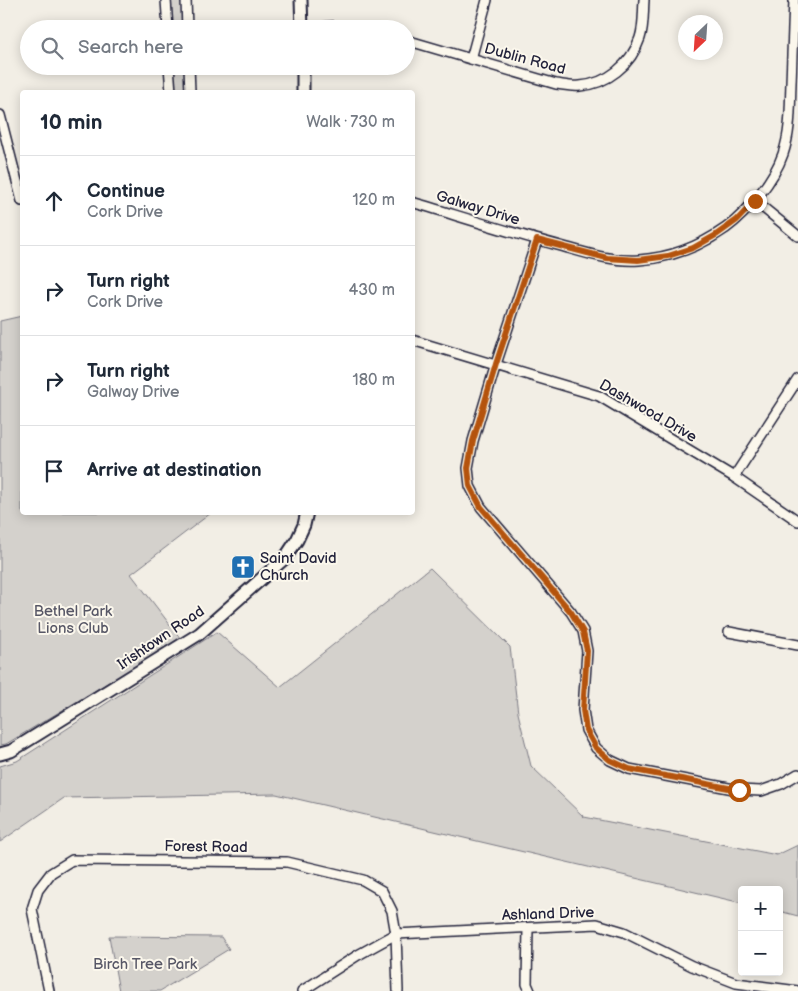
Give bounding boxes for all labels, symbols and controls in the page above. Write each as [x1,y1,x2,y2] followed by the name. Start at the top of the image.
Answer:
[678,15,723,60] north arrow
[20,20,415,75] search box
[38,34,66,62] icon: search
[78,36,183,59] text: Search here
[482,39,568,79] street label: Dublin Road
[40,110,102,135] text: 10 min
[306,113,395,132] text: Walk · 730 m
[87,180,165,203] text: Continue
[434,186,522,230] street label: Galway Drive
[40,187,68,215] icon: ahead
[744,190,767,213] route end
[352,191,395,210] text: 120 m
[87,203,163,222] text: Cork Drive
[87,270,170,293] text: Turn right
[40,277,68,305] icon: right
[348,281,395,300] text: 430 m
[87,293,163,312] text: Cork Drive
[87,360,170,383] text: Turn right
[40,367,68,395] icon: right
[353,371,395,390] text: 180 m
[596,375,700,447] street label: Dashwood Drive
[87,383,179,402] text: Galway Drive
[40,457,68,485] icon: arrive
[87,459,262,482] text: Arrive at destination
[260,549,337,585] place label: Saint David Church
[230,554,256,580] church icon: Saint David Church
[34,602,113,638] park label: Bethel Park Lions Club
[114,602,208,674] street label: Irishtown Road
[728,779,751,802] route start
[164,837,248,857] street label: Forest Road
[738,886,783,976] map controls
[738,886,783,931] button: +
[501,903,595,925] street label: Ashland Drive
[738,931,783,976] button: −
[93,955,198,974] park label: Birch Tree Park

